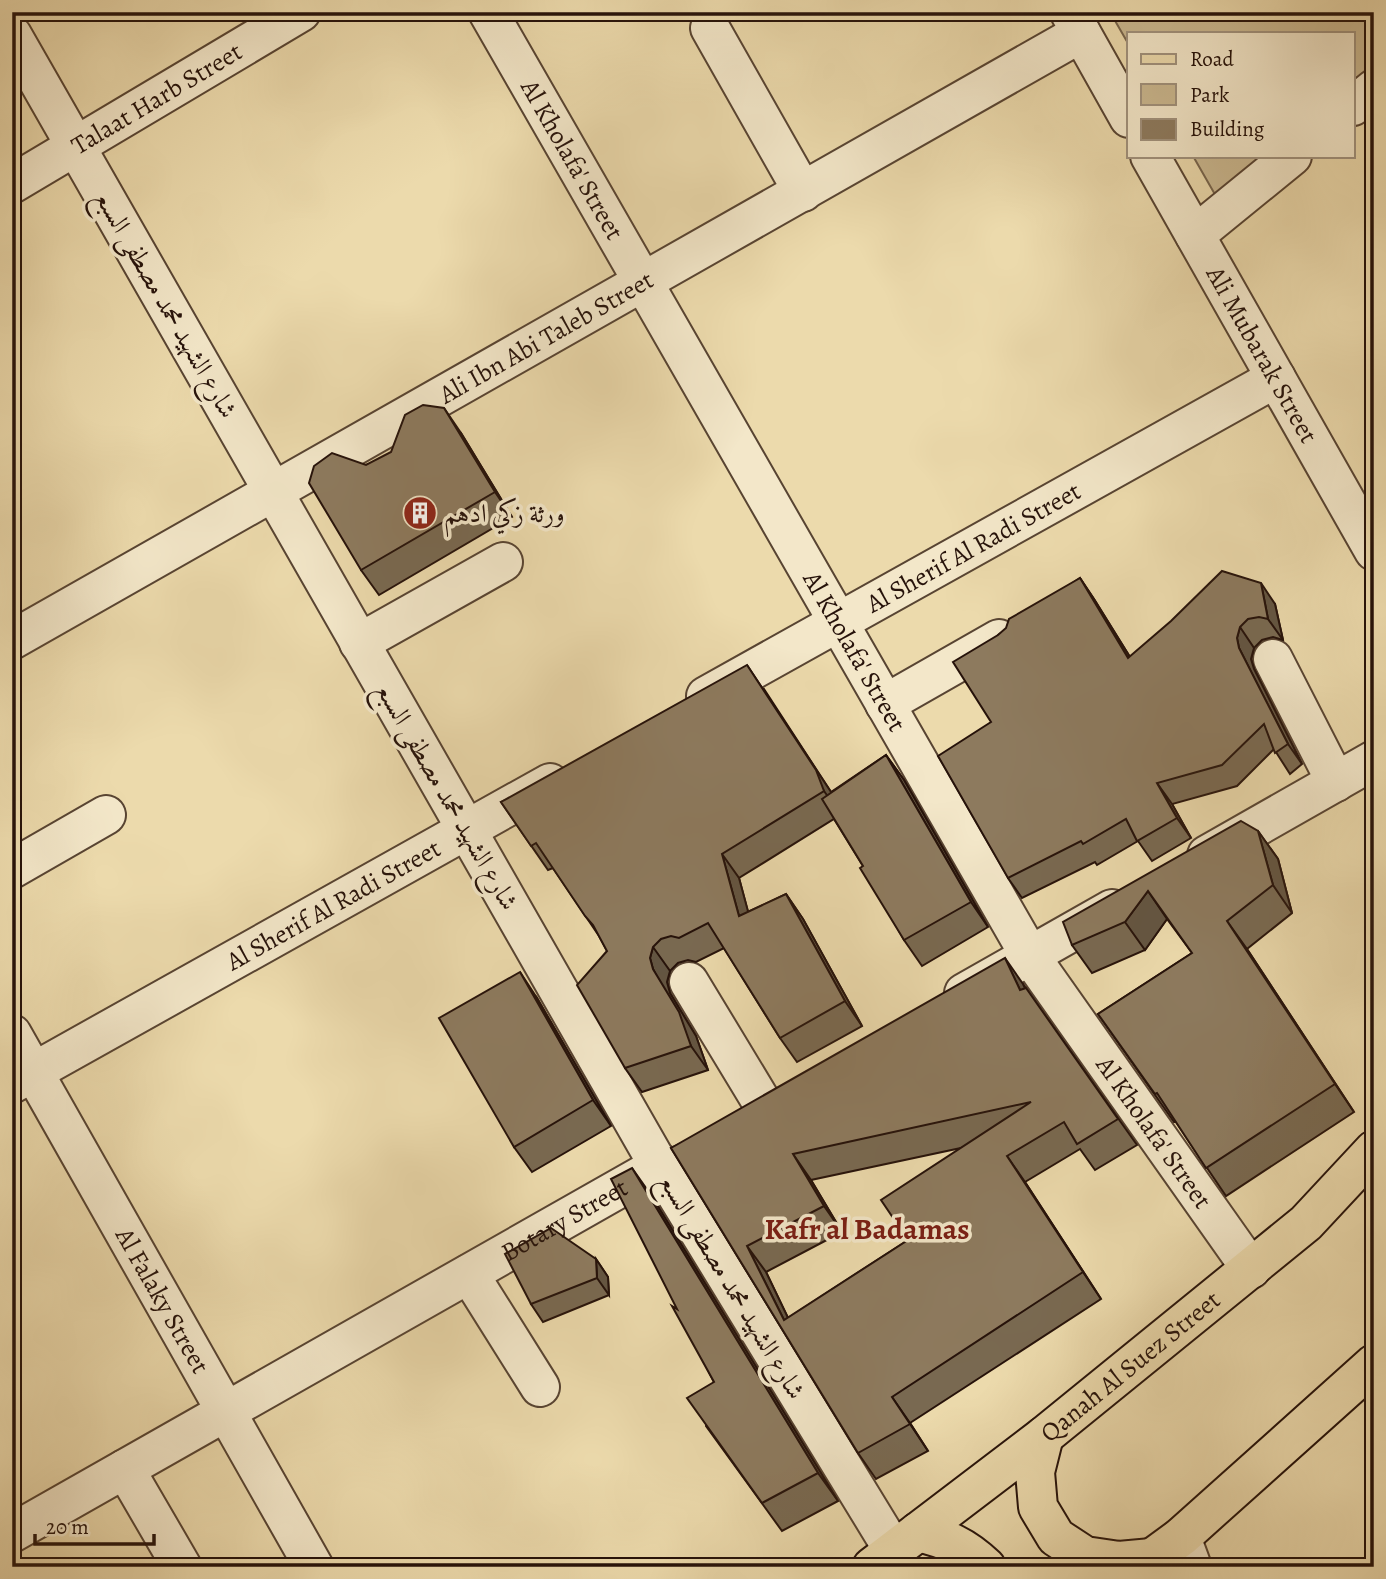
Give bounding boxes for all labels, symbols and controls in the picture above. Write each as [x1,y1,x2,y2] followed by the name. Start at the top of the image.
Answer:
[1127,32,1354,158] legend
[65,33,249,162] street label: Talaat Harb Street
[1190,45,1234,73] text: Road
[512,72,633,246] street label: Al Kholafa' Street
[1190,81,1230,109] text: Park
[1190,115,1265,143] text: Building
[81,183,246,428] street label: شارع الشهيد محمد مصطفى السبع
[1198,259,1327,450] street label: Ali Mubarak Street
[431,262,660,412] street label: Ali Ibn Abi Taleb Street
[859,473,1087,621] street label: Al Sherif Al Radi Street
[401,494,439,532] building icon: ورثة زكي ادهم
[444,496,565,538] place label: ورثة زكي ادهم
[795,564,915,738] street label: Al Kholafa' Street
[362,675,527,920] street label: شارع الشهيد محمد مصطفى السبع
[219,830,447,979] street label: Al Sherif Al Radi Street
[1088,1048,1221,1216] street label: Al Kholafa' Street
[645,1166,814,1409] street label: شارع الشهيد محمد مصطفى السبع
[495,1170,634,1269] street label: Botary Street
[764,1209,970,1249] district label: Kafr al Badamas
[107,1220,218,1380] street label: Al Falaky Street
[1033,1282,1228,1450] street label: Qanah Al Suez Street
[35,1502,154,1546] scale bar
[46,1513,89,1541] text: 20 m

